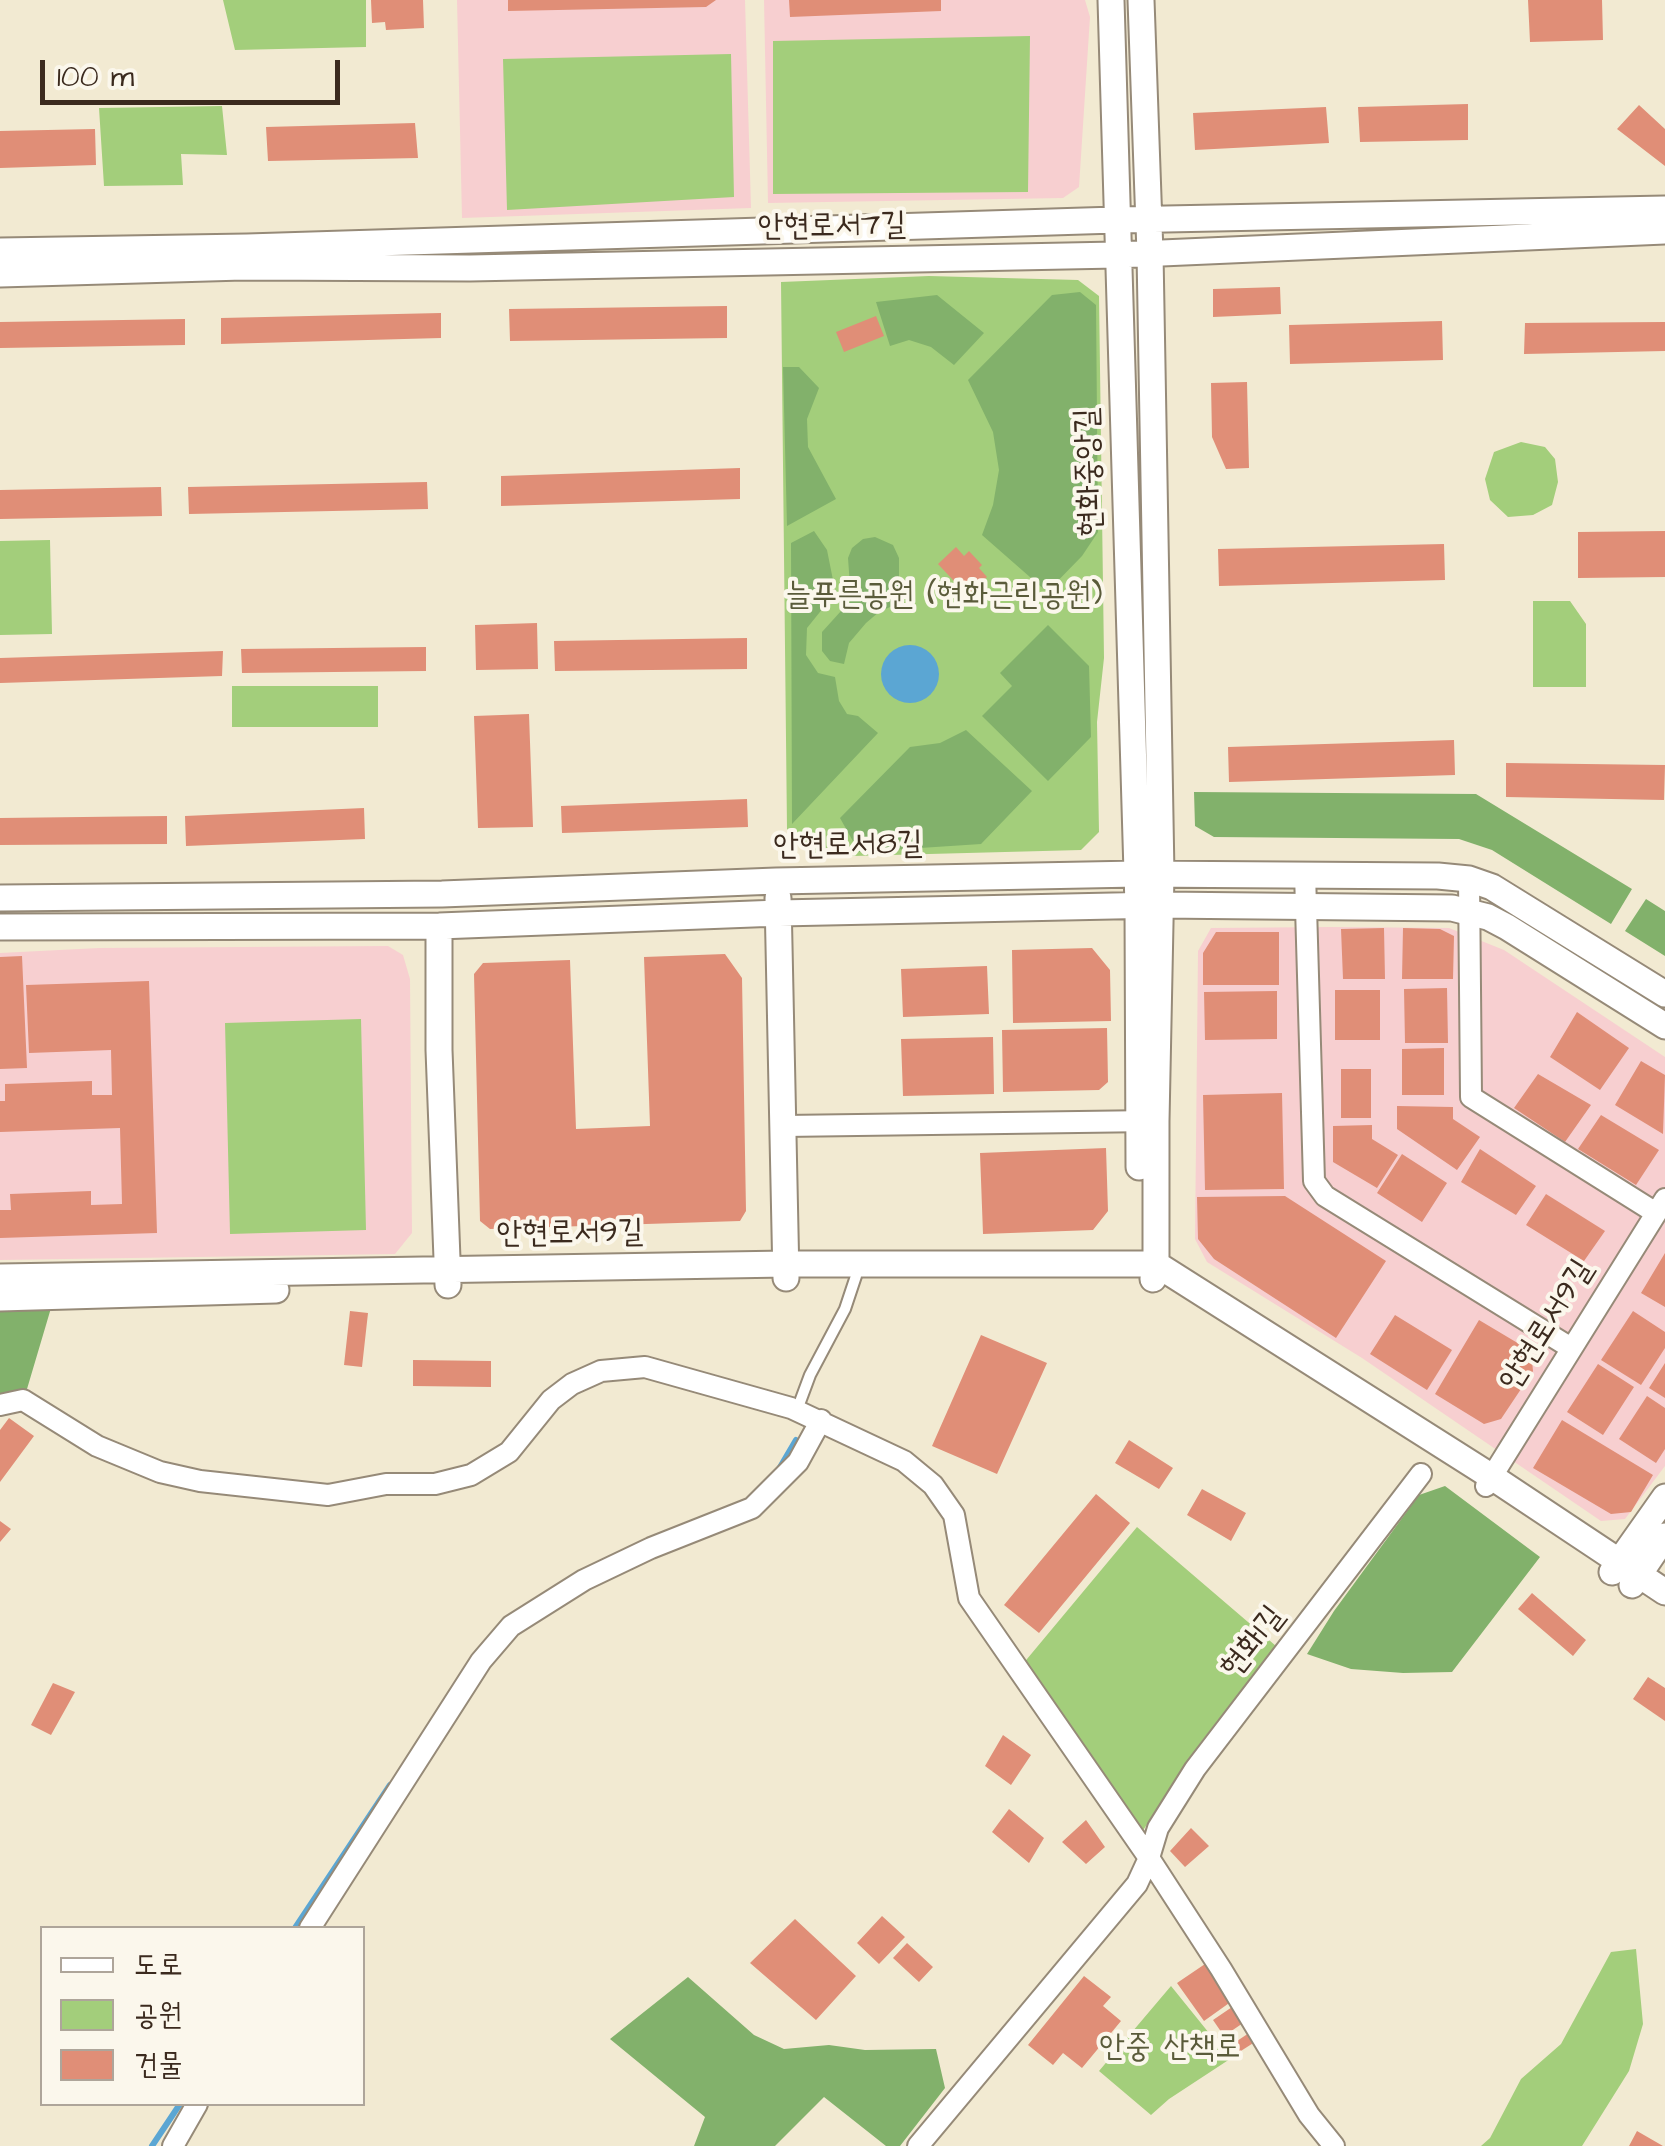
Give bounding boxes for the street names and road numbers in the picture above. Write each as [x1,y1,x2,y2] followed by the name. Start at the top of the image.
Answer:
[757,208,907,248] street label: 안현로서7길
[1070,407,1112,537] street label: 현화중앙길
[773,826,923,868] street label: 안현로서8길
[496,1215,644,1255] street label: 안현로서9길
[1493,1254,1603,1398] street label: 안현로서9길
[1214,1599,1294,1687] street label: 현화1길

